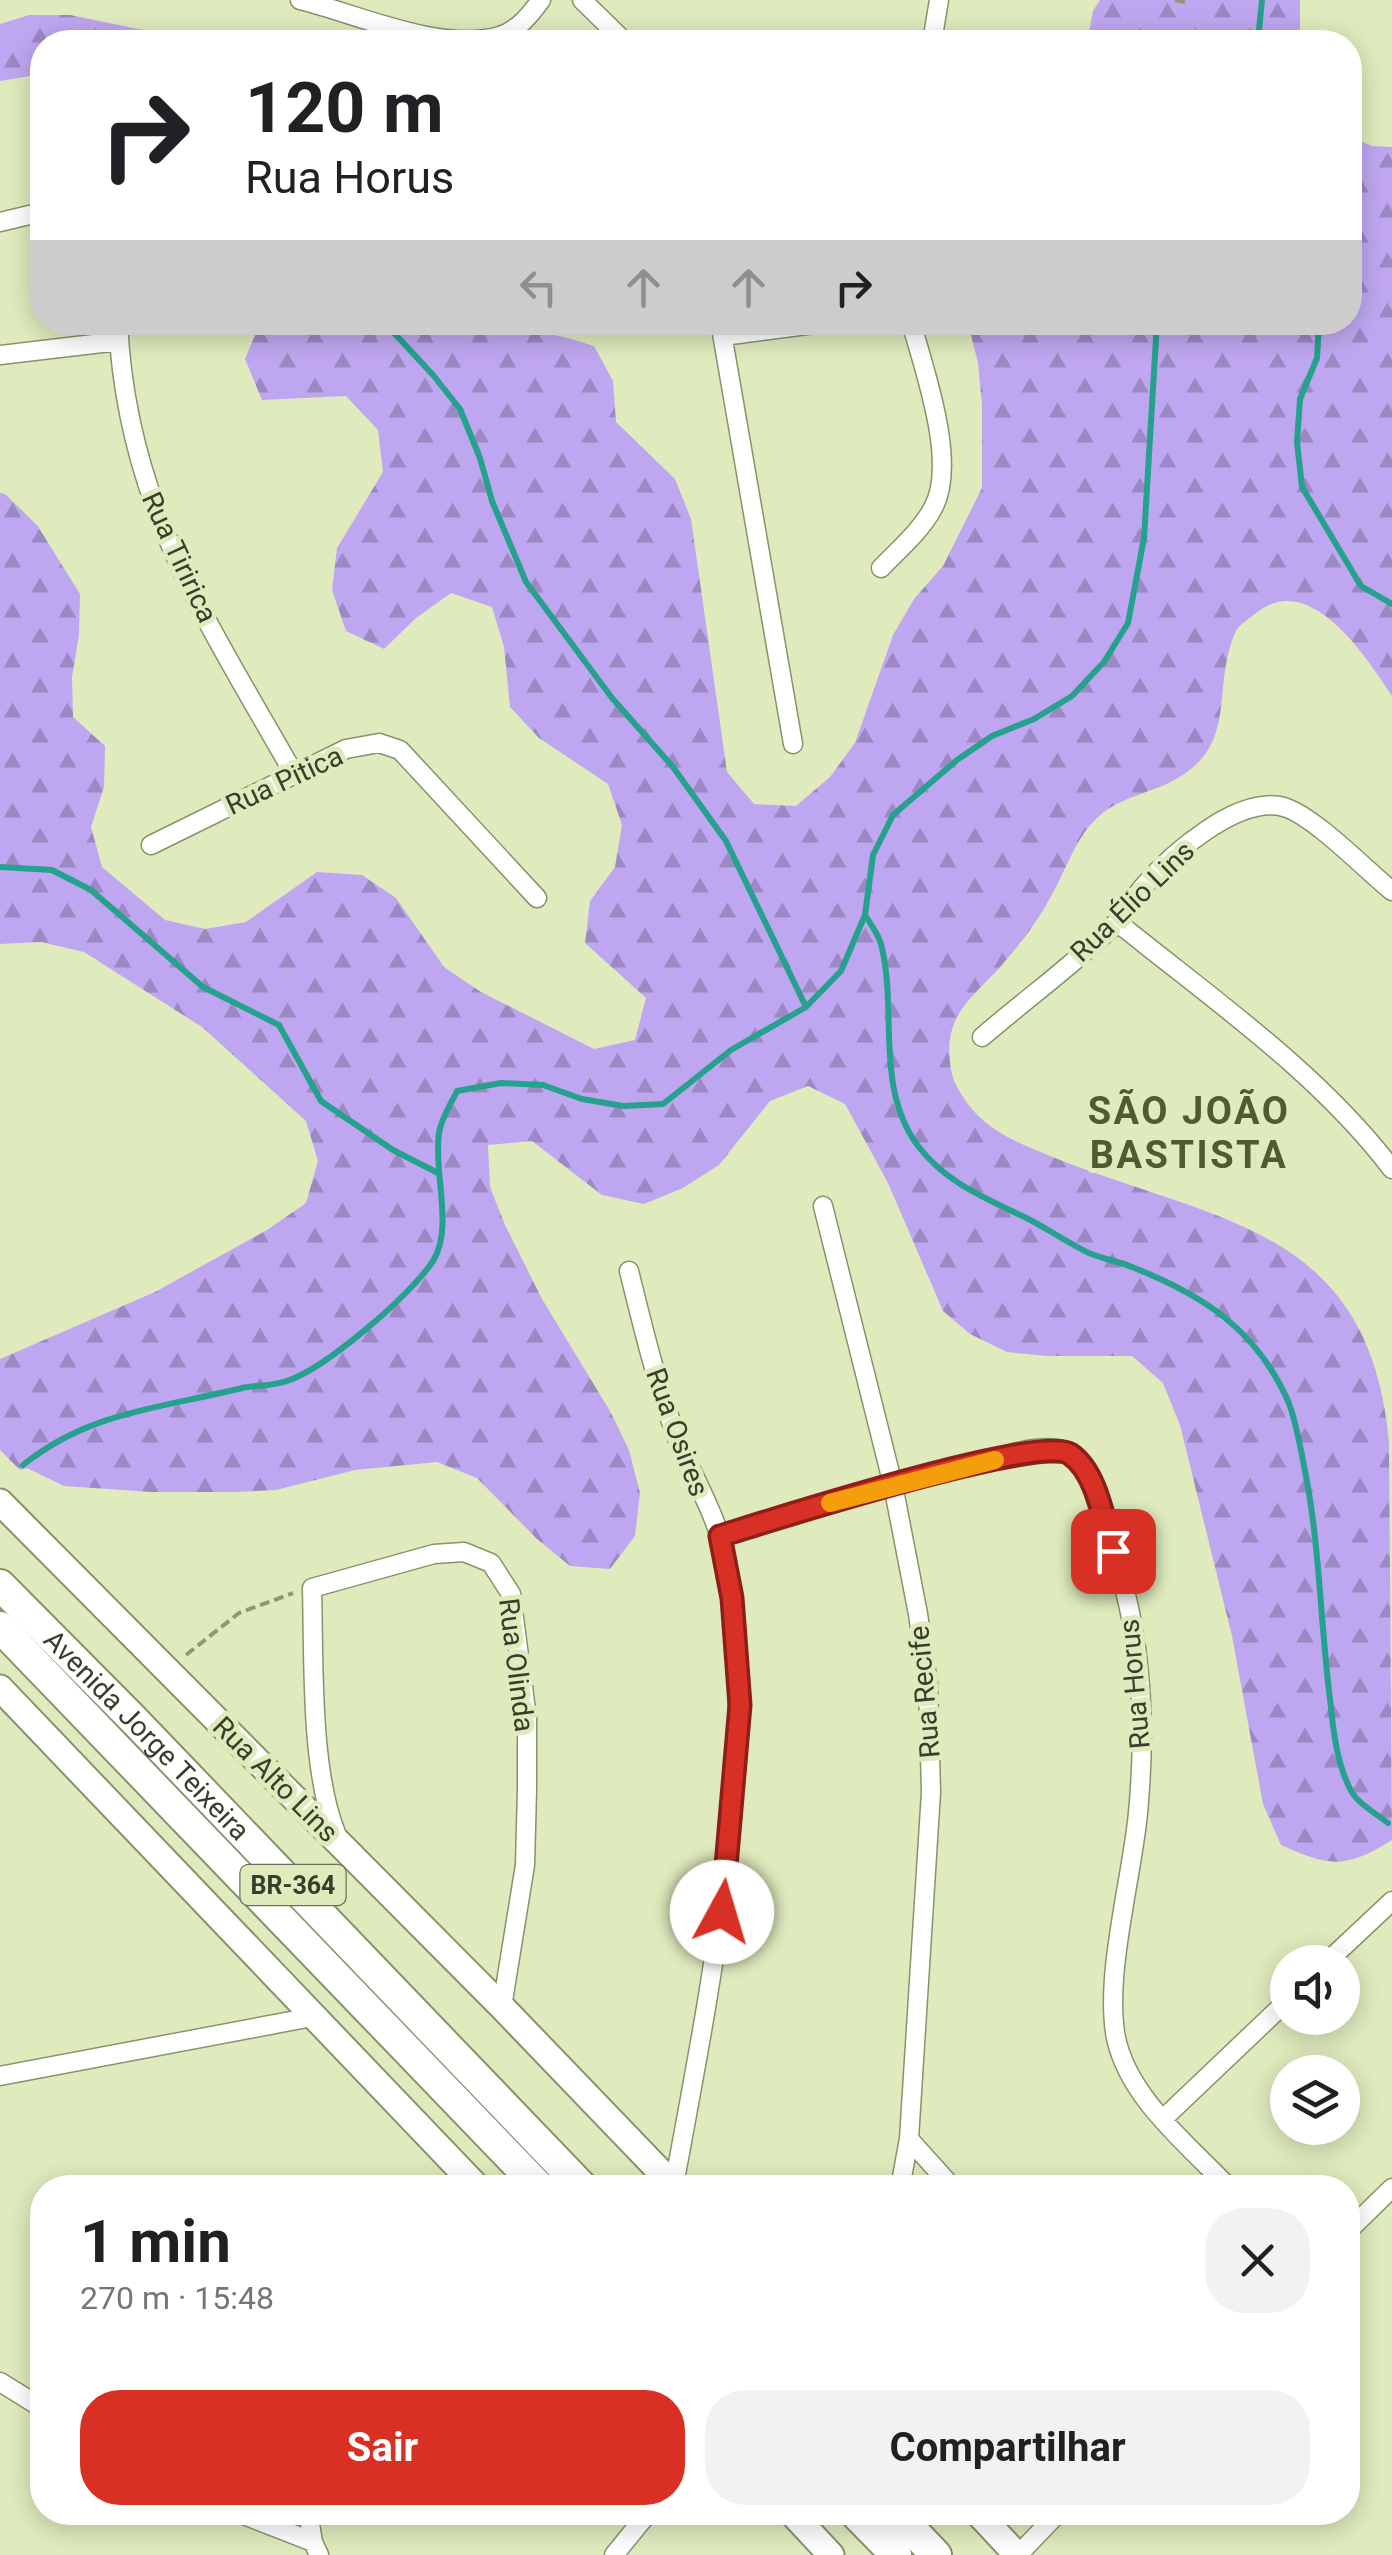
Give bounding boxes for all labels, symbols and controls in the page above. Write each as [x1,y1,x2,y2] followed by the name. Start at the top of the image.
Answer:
[245,67,444,149] text: 120 m
[80,70,210,200] icon: right
[245,151,454,204] text: Rua Horus
[511,260,566,315] icon: left
[616,260,671,315] icon: ahead
[721,260,776,315] icon: ahead
[826,260,881,315] icon: right
[135,487,224,628] street label: Rua Tiririca
[221,739,348,822] street label: Rua Pitica
[1064,834,1201,968] street label: Rua Élio Lins
[1088,1089,1290,1177] district label: SÃO JOÃO BASTISTA
[639,1364,716,1501] street label: Rua Osires
[1071,1509,1156,1594] pin
[1086,1524,1141,1579] icon: arrive
[492,1596,541,1734] street label: Rua Olinda
[1112,1618,1157,1750] street label: Rua Horus
[37,1623,256,1847] street label: Avenida Jorge Teixeira
[902,1624,947,1759] street label: Rua Recife
[206,1710,345,1849] street label: Rua Alto Lins
[670,1860,774,1964] position arrow
[240,1865,346,1905] road number: BR-364
[1270,1945,1360,2145] map controls
[1270,1945,1360,2035] button: sound
[1270,2055,1360,2145] button: layers
[80,2206,231,2277] text: 1 min
[1205,2208,1310,2313] button: close
[80,2279,274,2317] text: 270 m · 15:48
[80,2390,685,2505] button: Sair
[705,2390,1310,2505] button: Compartilhar

